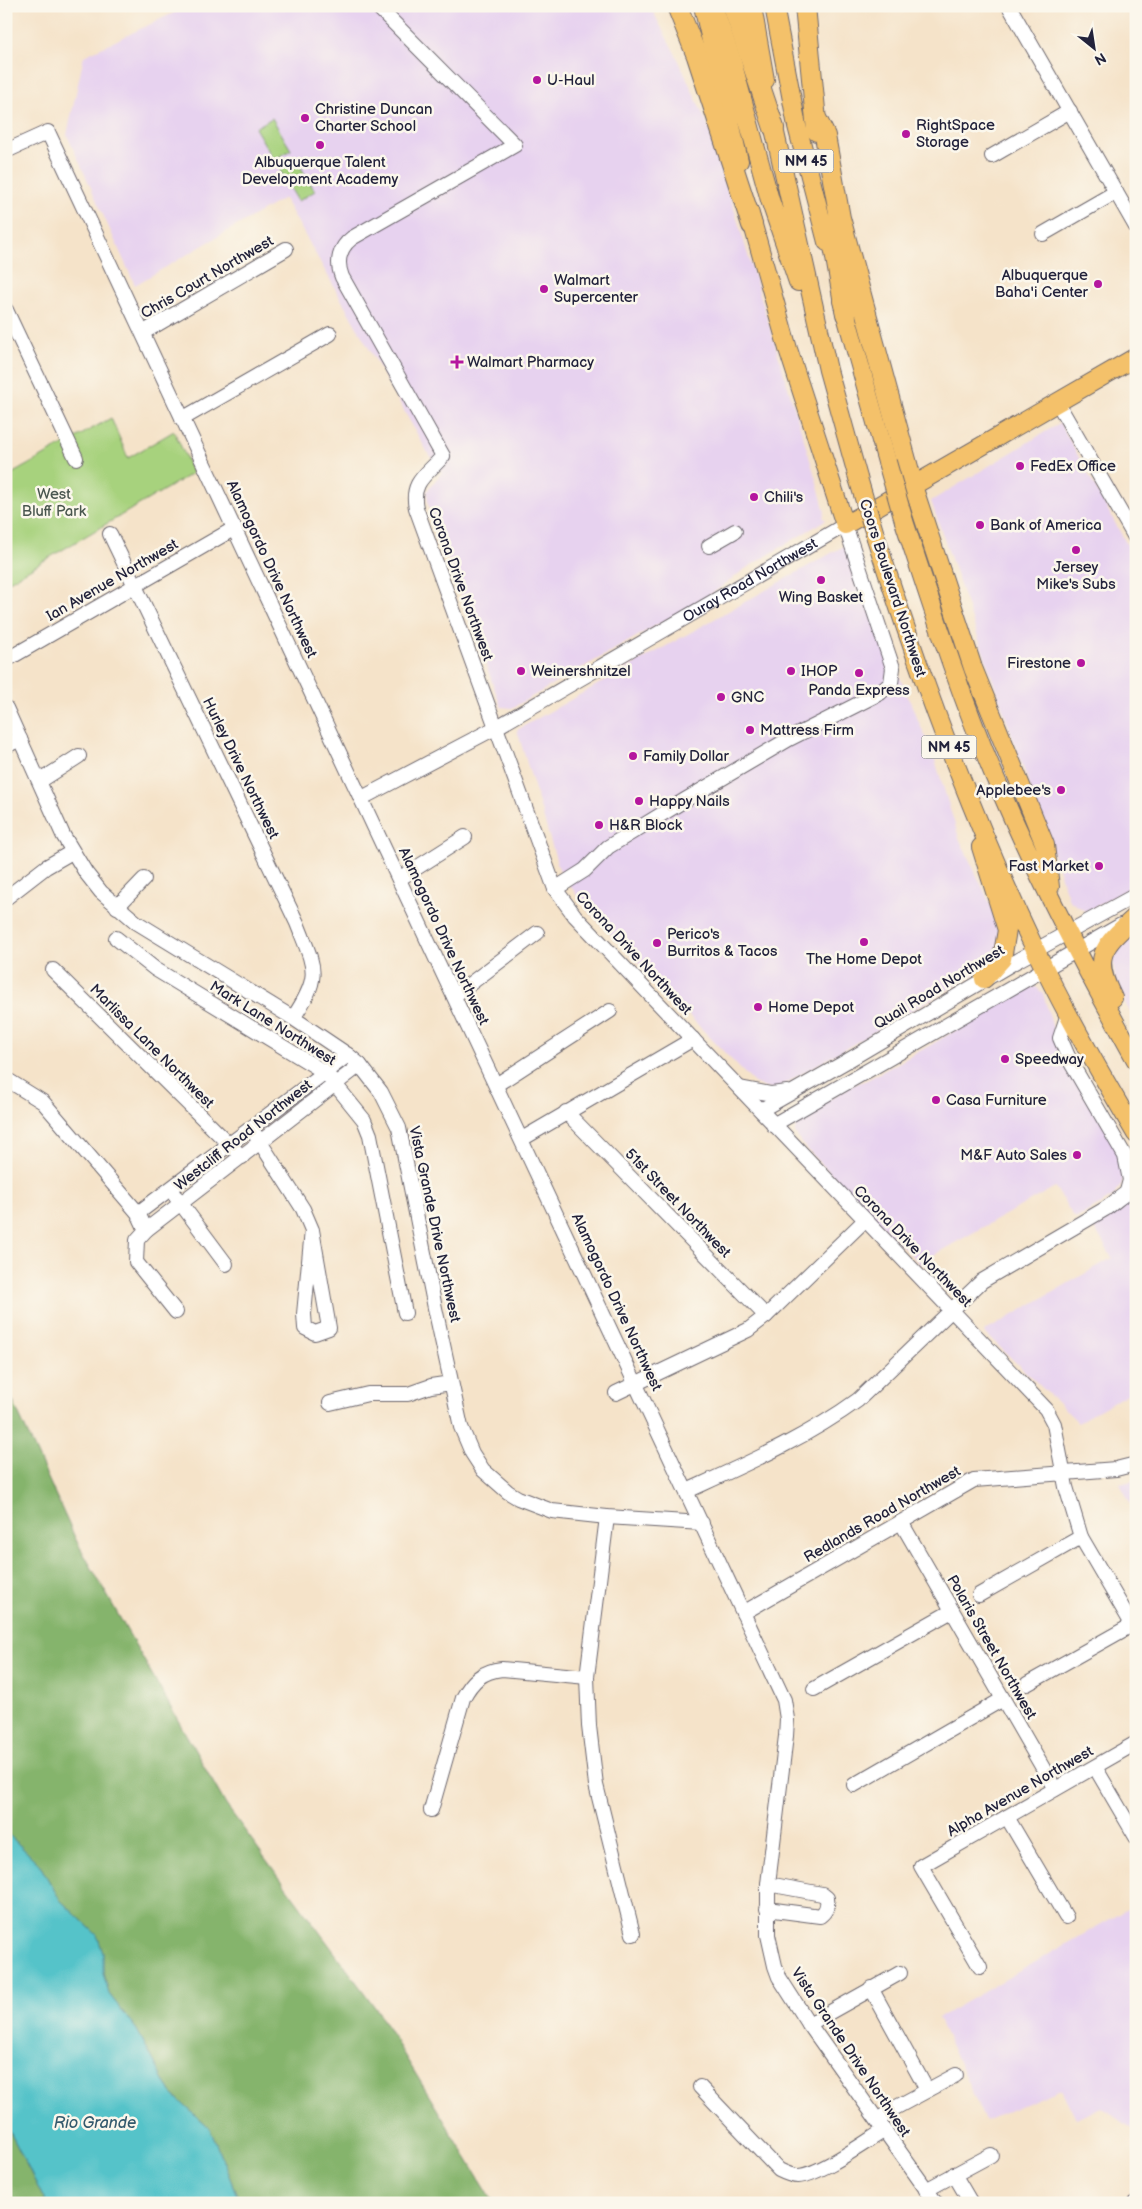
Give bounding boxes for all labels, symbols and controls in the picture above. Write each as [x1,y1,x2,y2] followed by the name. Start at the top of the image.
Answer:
[1070,22,1120,72] north arrow
[1091,49,1109,69] text: N
[547,71,595,90] place label: U-Haul
[531,74,543,86] marker: U-Haul
[315,100,433,136] place label: Christine Duncan Charter School
[299,112,311,124] marker: Christine Duncan Charter School
[916,116,995,152] place label: RightSpace Storage
[900,128,912,140] marker: RightSpace Storage
[314,139,326,151] marker: Albuquerque Talent Development Academy
[778,150,834,172] road number: NM 45
[242,153,398,189] place label: Albuquerque Talent Development Academy
[138,232,277,323] street label: Chris Court Northwest
[995,266,1089,302] place label: Albuquerque Baha'i Center
[554,271,639,307] place label: Walmart Supercenter
[1092,278,1104,290] marker: Albuquerque Baha'i Center
[538,283,550,295] marker: Walmart Supercenter
[467,353,594,372] place label: Walmart Pharmacy
[451,356,463,368] marker: Walmart Pharmacy
[1030,457,1116,476] place label: FedEx Office
[1014,460,1026,472] marker: FedEx Office
[222,477,321,661] street label: Alamogordo Drive Northwest
[22,485,87,521] park label: West Bluff Park
[764,488,804,507] place label: Chili's
[748,491,760,503] marker: Chili's
[855,497,930,680] street label: Coors Boulevard Northwest
[424,505,497,664] street label: Corona Drive Northwest
[990,516,1102,535] place label: Bank of America
[974,519,986,531] marker: Bank of America
[679,534,821,627] street label: Ouray Road Northwest
[43,535,182,626] street label: Ian Avenue Northwest
[1070,544,1082,556] marker: Jersey Mike's Subs
[1036,558,1116,594] place label: Jersey Mike's Subs
[815,574,827,586] marker: Wing Basket
[779,588,864,607] place label: Wing Basket
[1007,654,1071,673] place label: Firestone
[1075,657,1087,669] marker: Firestone
[531,662,630,681] place label: Weinershnitzel
[801,662,838,681] place label: IHOP
[515,665,527,677] marker: Weinershnitzel
[785,665,797,677] marker: IHOP
[853,667,865,679] marker: Panda Express
[808,681,910,700] place label: Panda Express
[731,688,765,707] place label: GNC
[715,691,727,703] marker: GNC
[198,694,283,842] street label: Hurley Drive Northwest
[760,721,854,740] place label: Mattress Firm
[744,724,756,736] marker: Mattress Firm
[922,736,976,759] road number: NM 45
[643,747,729,766] place label: Family Dollar
[627,750,639,762] marker: Family Dollar
[976,781,1052,800] place label: Applebee's
[1055,784,1067,796] marker: Applebee's
[649,792,730,811] place label: Happy Nails
[633,795,645,807] marker: Happy Nails
[609,816,683,835] place label: H&R Block
[593,819,605,831] marker: H&R Block
[394,844,493,1028] street label: Alamogordo Drive Northwest
[1008,857,1089,876] place label: Fast Market
[1093,860,1105,872] marker: Fast Market
[571,888,696,1019] street label: Corona Drive Northwest
[667,925,778,961] place label: Perico's Burritos & Tacos
[858,936,870,948] marker: The Home Depot
[651,937,663,949] marker: Perico's Burritos & Tacos
[871,941,1008,1034] street label: Quail Road Northwest
[806,950,922,969] place label: The Home Depot
[206,977,340,1070] street label: Mark Lane Northwest
[85,980,218,1113] street label: Marlissa Lane Northwest
[768,998,854,1017] place label: Home Depot
[752,1001,764,1013] marker: Home Depot
[1015,1050,1084,1069] place label: Speedway
[999,1053,1011,1065] marker: Speedway
[171,1075,316,1195] street label: Westcliff Road Northwest
[946,1091,1047,1110] place label: Casa Furniture
[930,1094,942,1106] marker: Casa Furniture
[404,1124,465,1324] street label: Vista Grande Drive Northwest
[621,1145,735,1262] street label: 51st Street Northwest
[960,1146,1068,1165] place label: M&F Auto Sales
[1071,1149,1083,1161] marker: M&F Auto Sales
[849,1181,976,1312] street label: Corona Drive Northwest
[567,1210,666,1394] street label: Alamogordo Drive Northwest
[801,1462,964,1567] street label: Redlands Road Northwest
[942,1572,1041,1723] street label: Polaris Street Northwest
[944,1742,1097,1841] street label: Alpha Avenue Northwest
[787,1964,915,2141] street label: Vista Grande Drive Northwest
[54,2114,136,2133] water label: Rio Grande

